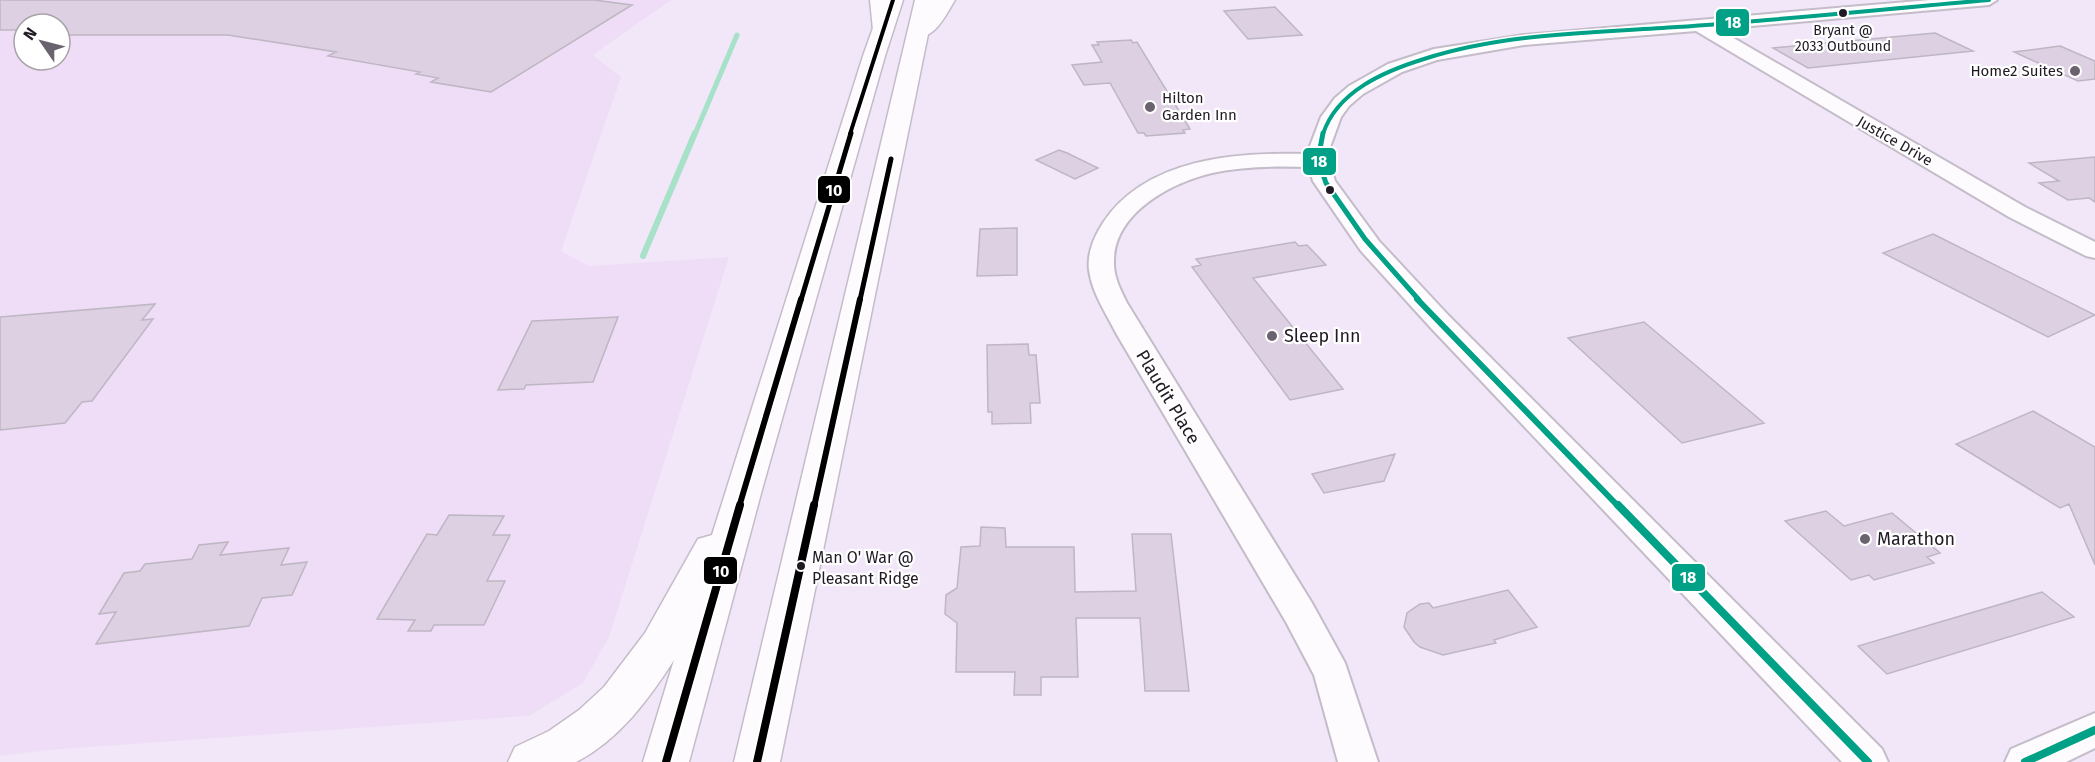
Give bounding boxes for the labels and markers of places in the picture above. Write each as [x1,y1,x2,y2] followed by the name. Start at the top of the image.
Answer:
[1837,7,1849,19] marker: Bryant @ 2033 Outbound
[1795,22,1891,55] place label: Bryant @ 2033 Outbound
[1970,62,2063,80] place label: Home2 Suites
[2068,64,2082,78] marker: Home2 Suites
[1162,89,1237,124] place label: Hilton Garden Inn
[1143,100,1157,114] marker: Hilton Garden Inn
[1324,184,1336,196] unlabelled marker
[1284,325,1360,347] place label: Sleep Inn
[1265,329,1279,343] marker: Sleep Inn
[1877,528,1955,550] place label: Marathon
[1858,532,1872,546] marker: Marathon
[812,548,919,588] place label: Man O' War @ Pleasant Ridge
[795,560,807,572] marker: Man O' War @ Pleasant Ridge

